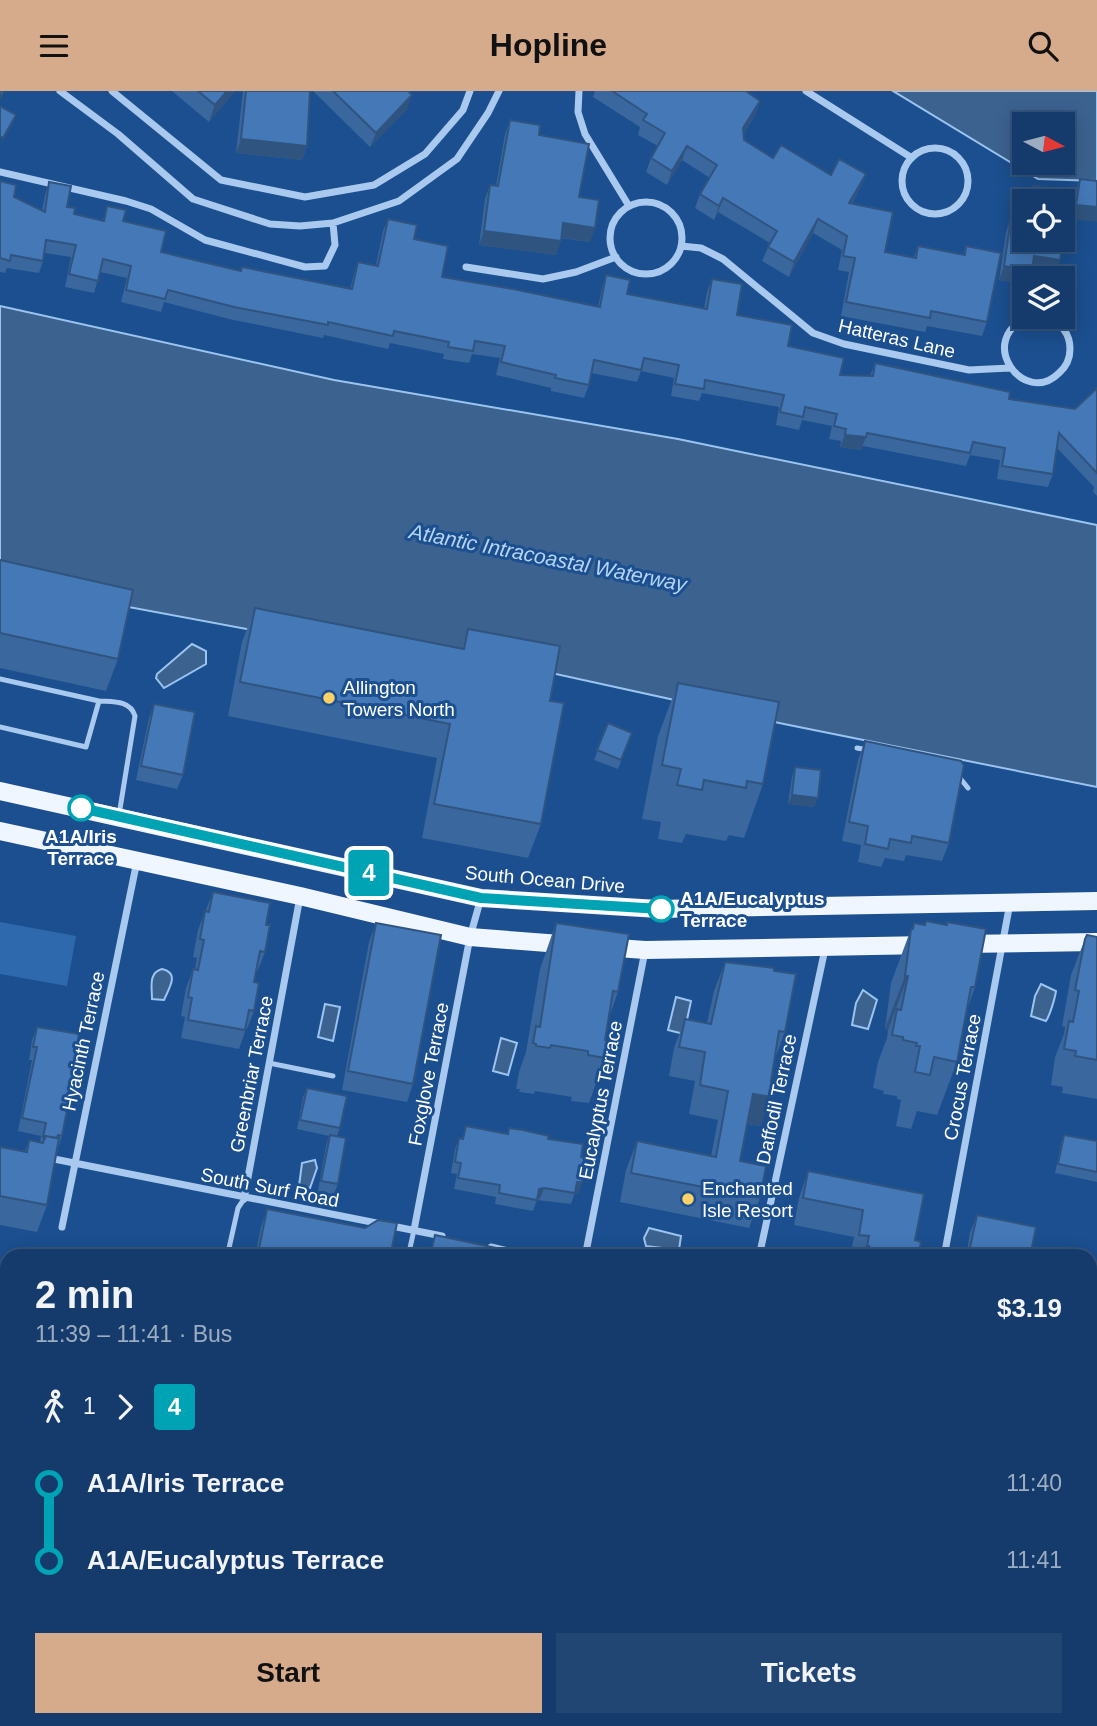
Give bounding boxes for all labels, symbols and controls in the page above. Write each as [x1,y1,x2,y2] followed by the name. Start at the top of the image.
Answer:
[35,27,73,65] icon: menu
[490,27,607,63] text: Hopline
[1024,27,1062,65] icon: search
[1012,112,1074,175] north arrow
[1012,112,1075,329] map controls
[1012,189,1075,252] button: locate
[1012,266,1075,329] button: layers
[836,315,957,362] street label: Hatteras Lane
[405,519,690,596] water label: Atlantic Intracoastal Waterway
[343,677,455,720] place label: Allington Towers North
[321,690,337,706] marker: Allington Towers North
[68,795,94,821] marker: A1A/Iris Terrace
[45,826,117,869] place label: A1A/Iris Terrace
[346,850,392,896] line badge: 4
[362,859,376,886] text: 4
[464,862,626,897] street label: South Ocean Drive
[680,888,825,931] place label: A1A/Eucalyptus Terrace
[648,896,674,922] marker: A1A/Eucalyptus Terrace
[58,969,109,1113] street label: Hyacinth Terrace
[226,994,277,1154] street label: Greenbriar Terrace
[404,1001,453,1147] street label: Foxglove Terrace
[940,1012,985,1142] street label: Crocus Terrace
[575,1019,626,1181] street label: Eucalyptus Terrace
[752,1032,801,1166] street label: Daffodil Terrace
[199,1164,341,1211] street label: South Surf Road
[702,1178,794,1221] place label: Enchanted Isle Resort
[680,1191,696,1207] marker: Enchanted Isle Resort
[35,1274,134,1316] text: 2 min
[997,1293,1062,1323] text: $3.19
[35,1321,232,1347] text: 11:39 – 11:41 · Bus
[35,1388,73,1426] icon: walk
[106,1388,144,1426] icon: forward
[83,1393,96,1419] text: 1
[168,1393,181,1420] text: 4
[87,1468,285,1498] text: A1A/Iris Terrace
[1006,1470,1062,1496] text: 11:40
[87,1545,384,1575] text: A1A/Eucalyptus Terrace
[1006,1547,1062,1573] text: 11:41
[35,1633,542,1713] button: Start
[556,1633,1062,1713] button: Tickets

